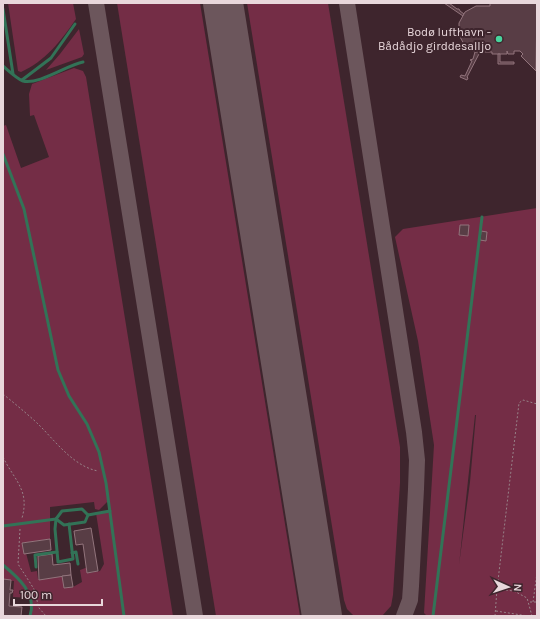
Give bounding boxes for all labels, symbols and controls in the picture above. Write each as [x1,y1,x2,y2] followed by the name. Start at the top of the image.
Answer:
[378,25,491,53] place label: Bodø lufthavn - Bådådjo girddesalljo
[494,34,504,44] marker: Bodø lufthavn - Bådådjo girddesalljo
[488,567,528,607] north arrow
[14,581,102,607] scale bar
[511,583,524,592] text: N
[20,588,52,602] text: 100 m

